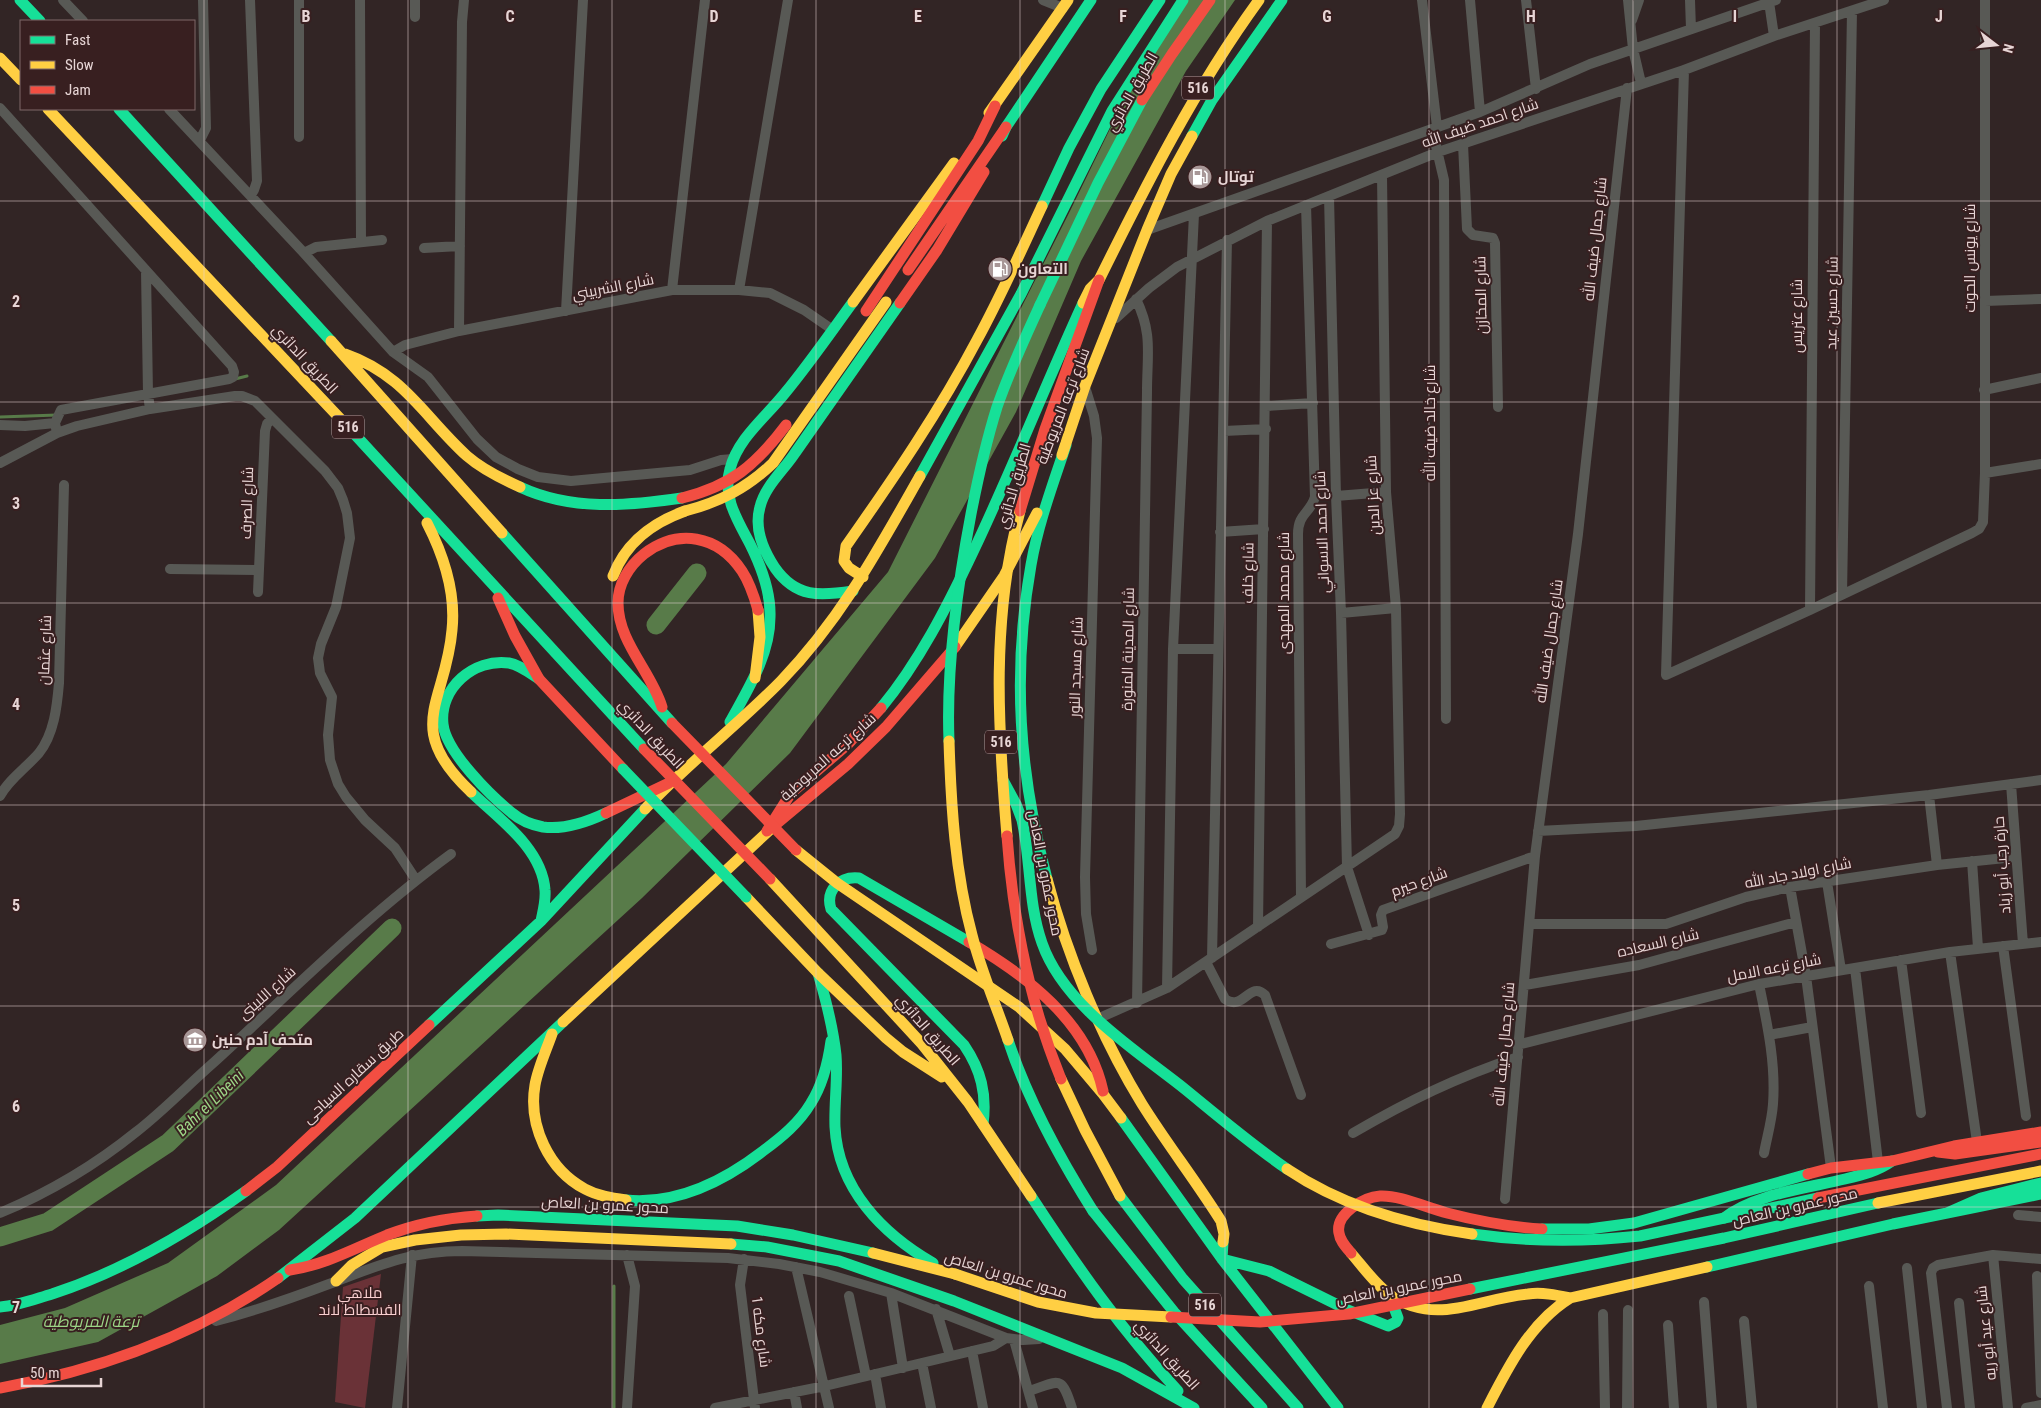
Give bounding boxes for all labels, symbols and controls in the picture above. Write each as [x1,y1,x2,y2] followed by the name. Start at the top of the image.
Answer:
[302,7,311,26] text: B
[505,7,515,26] text: C
[709,7,719,26] text: D
[914,7,922,26] text: E
[1119,7,1127,26] text: F
[1322,7,1332,26] text: G
[1526,7,1536,26] text: H
[1733,7,1737,26] text: I
[1935,7,1943,26] text: J
[20,20,195,110] legend
[1971,20,2021,70] north arrow
[65,31,90,49] text: Fast
[2000,42,2017,55] text: N
[1102,49,1164,136] street label: الطريق الدائري
[65,56,94,74] text: Slow
[1182,76,1214,100] road number: 516
[65,81,91,99] text: Jam
[1419,94,1541,153] street label: شارع احمد ضيف الله
[1187,164,1213,190] fuel station icon: توتال
[1218,168,1254,186] place label: توتال
[1579,176,1612,302] street label: شارع جمال ضيف الله
[1961,203,1981,313] street label: شارع يونس الحوت
[987,256,1013,282] fuel station icon: التعاون
[1471,256,1493,334] street label: شارع المخازن
[1822,256,1844,350] street label: شارع حسين عيد
[1018,260,1068,278] place label: التعاون
[571,270,656,307] street label: شارع الشربيني
[1788,279,1808,353] street label: شارع عتريس
[12,292,20,311] text: 2
[266,321,342,399] street label: الطريق الدائري
[1033,345,1095,467] street label: شارع ترعه المريوطية
[1420,365,1441,481] street label: شارع خالد ضيف الله
[332,416,364,438] road number: 516
[993,441,1038,532] street label: الطريق الدائري
[1362,454,1386,535] street label: شارع عز الدين
[237,466,259,540] street label: شارع الصرف
[1311,470,1336,594] street label: شارع احمد الاسواني
[12,494,20,513] text: 3
[1275,532,1295,654] street label: شارع محمد المهدى
[1238,542,1260,604] street label: شارع خلف
[1530,578,1569,704] street label: شارع جمال ضيف الله
[1118,587,1140,711] street label: شارع المدينة المنورة
[35,615,57,686] street label: شارع عثمان
[1065,616,1089,719] street label: شارع مسجد النور
[12,695,20,714] text: 4
[612,696,688,774] street label: الطريق الدائري
[776,709,881,806] street label: شارع ترعه المريوطية
[985,730,1017,754] road number: 516
[1023,809,1066,938] street label: محور عمرو بن العاص
[1989,816,2014,915] street label: حارة رجب أبو زياد
[1743,853,1853,894] street label: شارع اولاد جاد الله
[1388,863,1451,902] street label: شارع حيرم
[12,896,20,915] text: 5
[1615,925,1701,963] street label: شارع السعاده
[1725,950,1823,988] street label: شارع ترعه الامل
[235,963,301,1025] street label: شارع اللبينى
[1489,981,1520,1107] street label: شارع جمال ضيف الله
[890,991,964,1071] street label: الطريق الدائري
[299,1024,408,1128] street label: طريق سقاره السياحى
[182,1027,208,1053] museum icon: متحف آدم حنين
[212,1031,313,1050] place label: متحف آدم حنين
[172,1066,248,1140] water label: Bahr el Libeini
[12,1097,20,1116] text: 6
[1731,1184,1860,1231] street label: محور عمرو بن العاص
[541,1193,669,1218] street label: محور عمرو بن العاص
[942,1248,1070,1303] street label: محور عمرو بن العاص
[1335,1267,1464,1310] street label: محور عمرو بن العاص
[319,1284,401,1319] park label: ملاهي الفسطاط لاند
[1971,1284,2002,1381] street label: شارع عيد أبو ريه
[1189,1294,1221,1316] road number: 516
[746,1295,774,1369] street label: شارع مكه 1
[12,1298,20,1317] text: 7
[43,1312,142,1331] water label: ترعة المريوطية
[1129,1316,1203,1396] street label: الطريق الدائري
[22,1356,101,1388] scale bar
[30,1364,60,1382] text: 50 m

